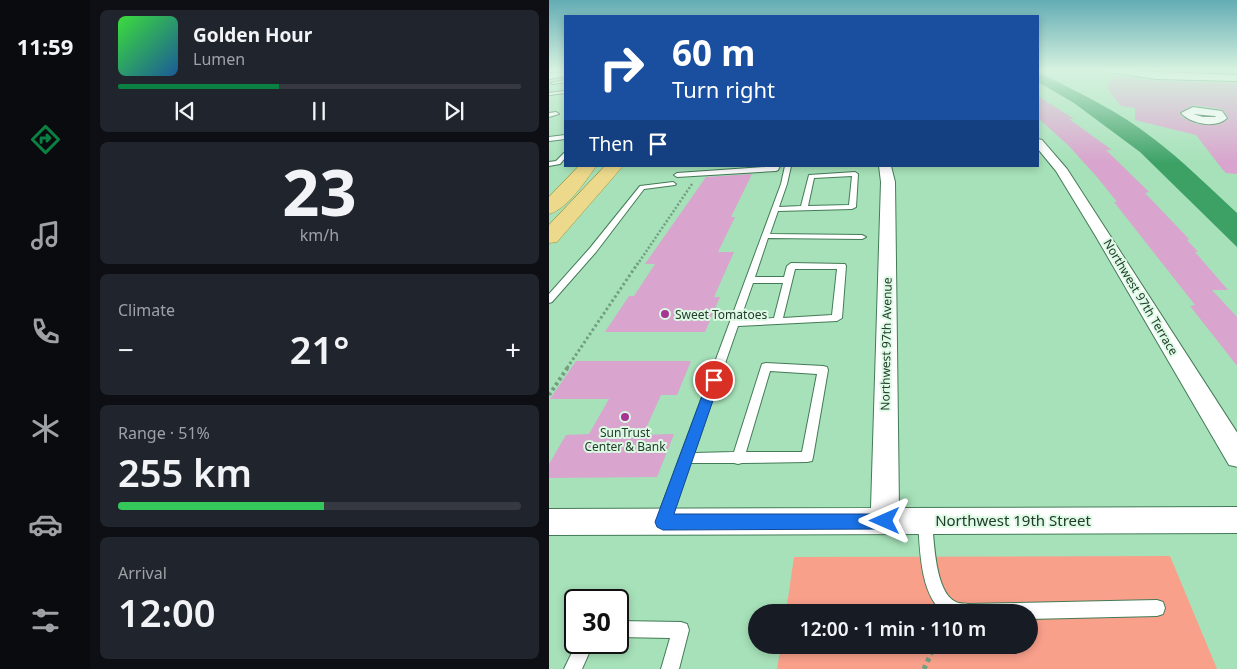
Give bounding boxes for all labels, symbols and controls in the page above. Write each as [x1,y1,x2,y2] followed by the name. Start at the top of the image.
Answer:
[193,22,312,48] text: Golden Hour
[672,29,755,76] text: 60 m
[17,31,73,61] text: 11:59
[589,35,654,100] icon: right
[193,48,245,70] text: Lumen
[672,74,775,104] text: Turn right
[171,97,199,125] icon: previous
[305,97,333,125] icon: pause
[440,97,468,125] icon: next
[28,122,63,157] icon: directions
[644,130,672,158] icon: arrive
[589,131,634,157] text: Then
[282,147,357,235] text: 23
[28,218,63,253] icon: music
[300,224,339,246] text: km/h
[1100,236,1183,358] street label: Northwest 97th Terrace
[876,277,896,411] street label: Northwest 97th Avenue
[118,299,175,321] text: Climate
[675,306,767,323] place label: Sweet Tomatoes
[659,308,671,320] marker: Sweet Tomatoes
[28,314,63,349] icon: phone
[290,323,349,375] text: 21°
[118,330,134,368] text: −
[505,330,521,368] text: +
[693,359,735,401] pin
[700,366,728,394] icon: arrive
[28,411,63,446] icon: climate
[619,411,631,423] marker: SunTrust Center & Bank
[118,422,210,444] text: Range · 51%
[584,424,666,455] place label: SunTrust Center & Bank
[118,446,252,498] text: 255 km
[858,494,910,546] position arrow
[28,507,63,542] icon: car
[935,510,1091,530] street label: Northwest 19th Street
[118,562,167,584] text: Arrival
[118,586,215,638] text: 12:00
[564,589,629,654] speed limit sign: 30
[28,603,63,638] icon: filters
[800,616,986,642] text: 12:00 · 1 min · 110 m

